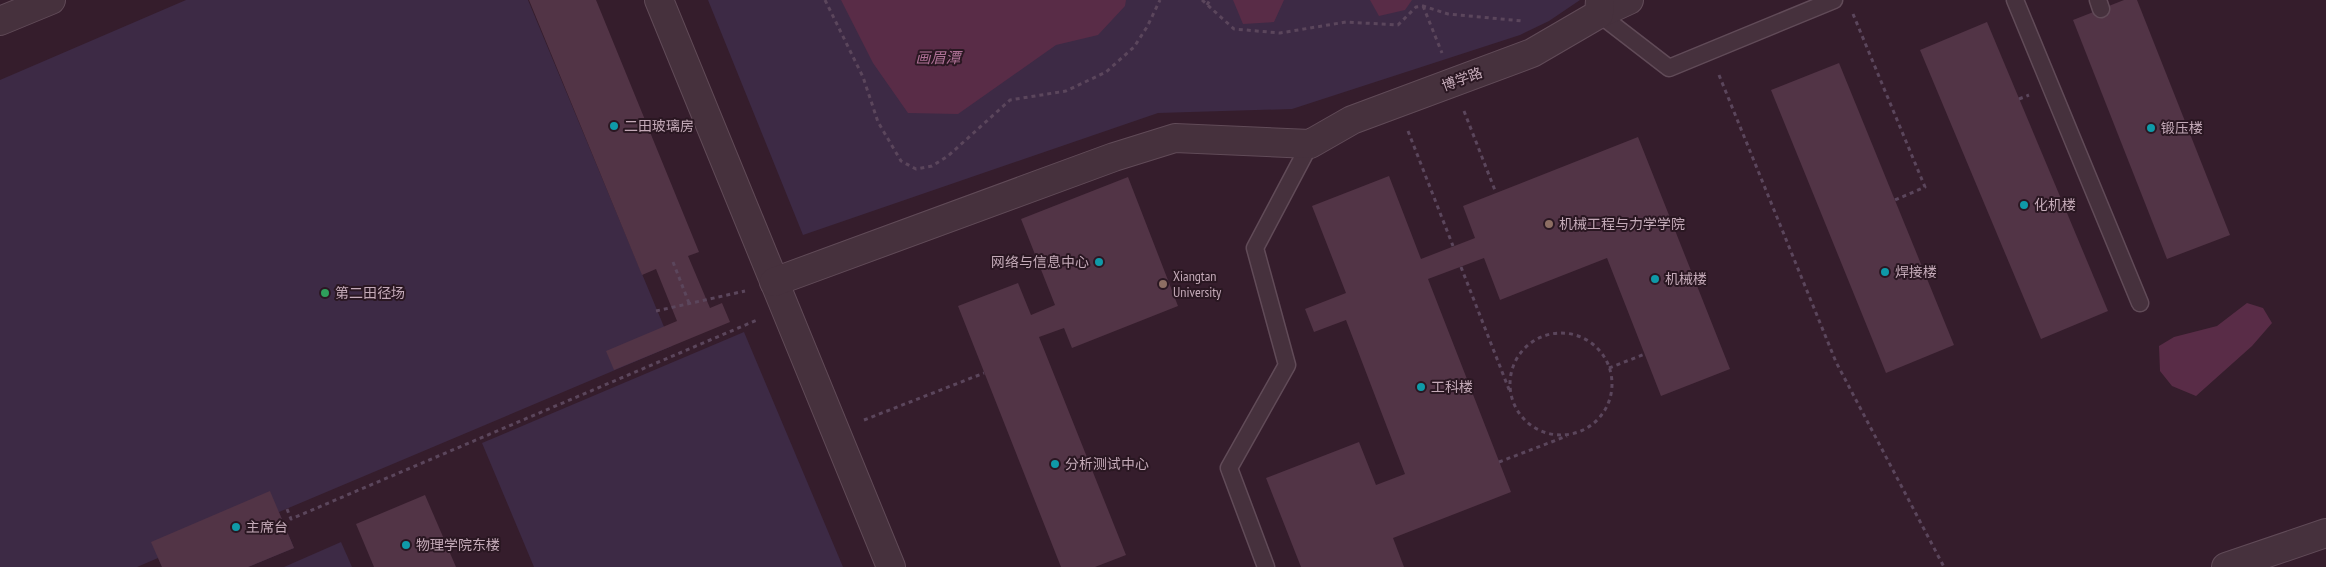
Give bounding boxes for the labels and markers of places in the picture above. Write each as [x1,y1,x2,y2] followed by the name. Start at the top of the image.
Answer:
[624,117,694,135] place label: 二田玻璃房
[2161,119,2203,137] place label: 锻压楼
[608,120,620,132] marker: 二田玻璃房
[2145,122,2157,134] marker: 锻压楼
[2034,196,2076,214] place label: 化机楼
[2018,199,2030,211] marker: 化机楼
[1559,215,1685,233] place label: 机械工程与力学学院
[1543,218,1555,230] marker: 机械工程与力学学院
[991,253,1089,271] place label: 网络与信息中心
[1093,256,1105,268] marker: 网络与信息中心
[1895,263,1937,281] place label: 焊接楼
[1879,266,1891,278] marker: 焊接楼
[1173,267,1222,301] place label: Xiangtan University
[1665,270,1707,288] place label: 机械楼
[1649,273,1661,285] marker: 机械楼
[1157,278,1169,290] marker: Xiangtan University
[335,284,405,302] place label: 第二田径场
[319,287,331,299] marker: 第二田径场
[1431,378,1473,396] place label: 工科楼
[1415,381,1427,393] marker: 工科楼
[1065,455,1149,473] place label: 分析测试中心
[1049,458,1061,470] marker: 分析测试中心
[246,518,288,536] place label: 主席台
[230,521,242,533] marker: 主席台
[416,536,500,554] place label: 物理学院东楼
[400,539,412,551] marker: 物理学院东楼

